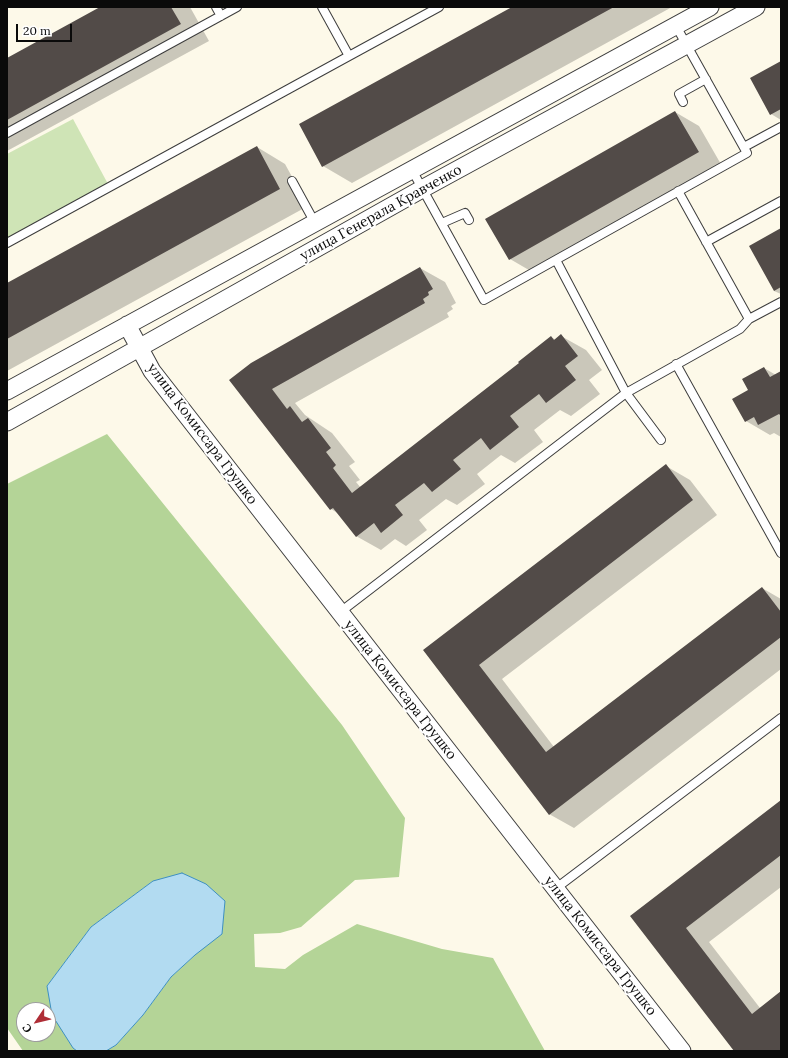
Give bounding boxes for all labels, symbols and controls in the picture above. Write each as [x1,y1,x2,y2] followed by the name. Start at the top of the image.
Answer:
[18,16,74,42] scale bar
[23,23,51,38] text: 20 m
[297,161,465,265] street label: улица Генерала Кравченко
[143,360,261,508] street label: улица Комиссара Грушко
[340,617,460,763] street label: улица Комиссара Грушко
[540,873,660,1019] street label: улица Комиссара Грушко
[16,1002,56,1042] north arrow
[19,1021,35,1035] text: С

